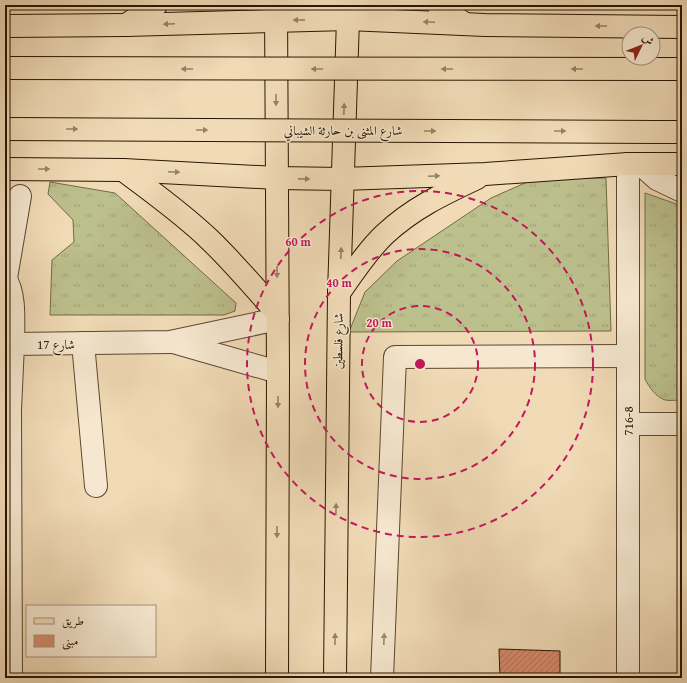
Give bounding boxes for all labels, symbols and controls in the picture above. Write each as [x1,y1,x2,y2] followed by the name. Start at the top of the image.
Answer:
[292,17,305,23] one-way arrow
[423,19,435,26] one-way arrow
[163,20,175,27] one-way arrow
[594,23,607,29] one-way arrow
[621,26,661,66] north arrow
[639,30,658,49] text: ش
[180,66,193,72] one-way arrow
[310,66,323,72] one-way arrow
[440,66,453,72] one-way arrow
[570,66,583,72] one-way arrow
[273,94,279,107] one-way arrow
[341,103,348,115] one-way arrow
[284,121,402,142] street label: شارع المثنى بن حارثة الشيباني
[66,126,79,132] one-way arrow
[196,127,209,133] one-way arrow
[424,128,437,134] one-way arrow
[554,128,567,134] one-way arrow
[38,166,51,172] one-way arrow
[168,169,181,175] one-way arrow
[428,173,441,179] one-way arrow
[298,175,310,182] one-way arrow
[285,233,311,250] text: 60 m
[337,247,344,259] one-way arrow
[274,266,280,279] one-way arrow
[326,274,352,291] text: 40 m
[328,313,350,369] street label: شارع فلسطين
[366,314,392,331] text: 20 m
[37,335,75,356] street label: شارع 17
[413,357,427,371] centre of rings
[275,396,281,409] one-way arrow
[619,406,638,436] street label: 716-8
[333,503,340,515] one-way arrow
[274,526,280,539] one-way arrow
[26,605,156,657] legend
[62,612,84,629] text: طريق
[62,632,78,650] text: مبنى
[332,632,338,645] one-way arrow
[380,633,387,645] one-way arrow

